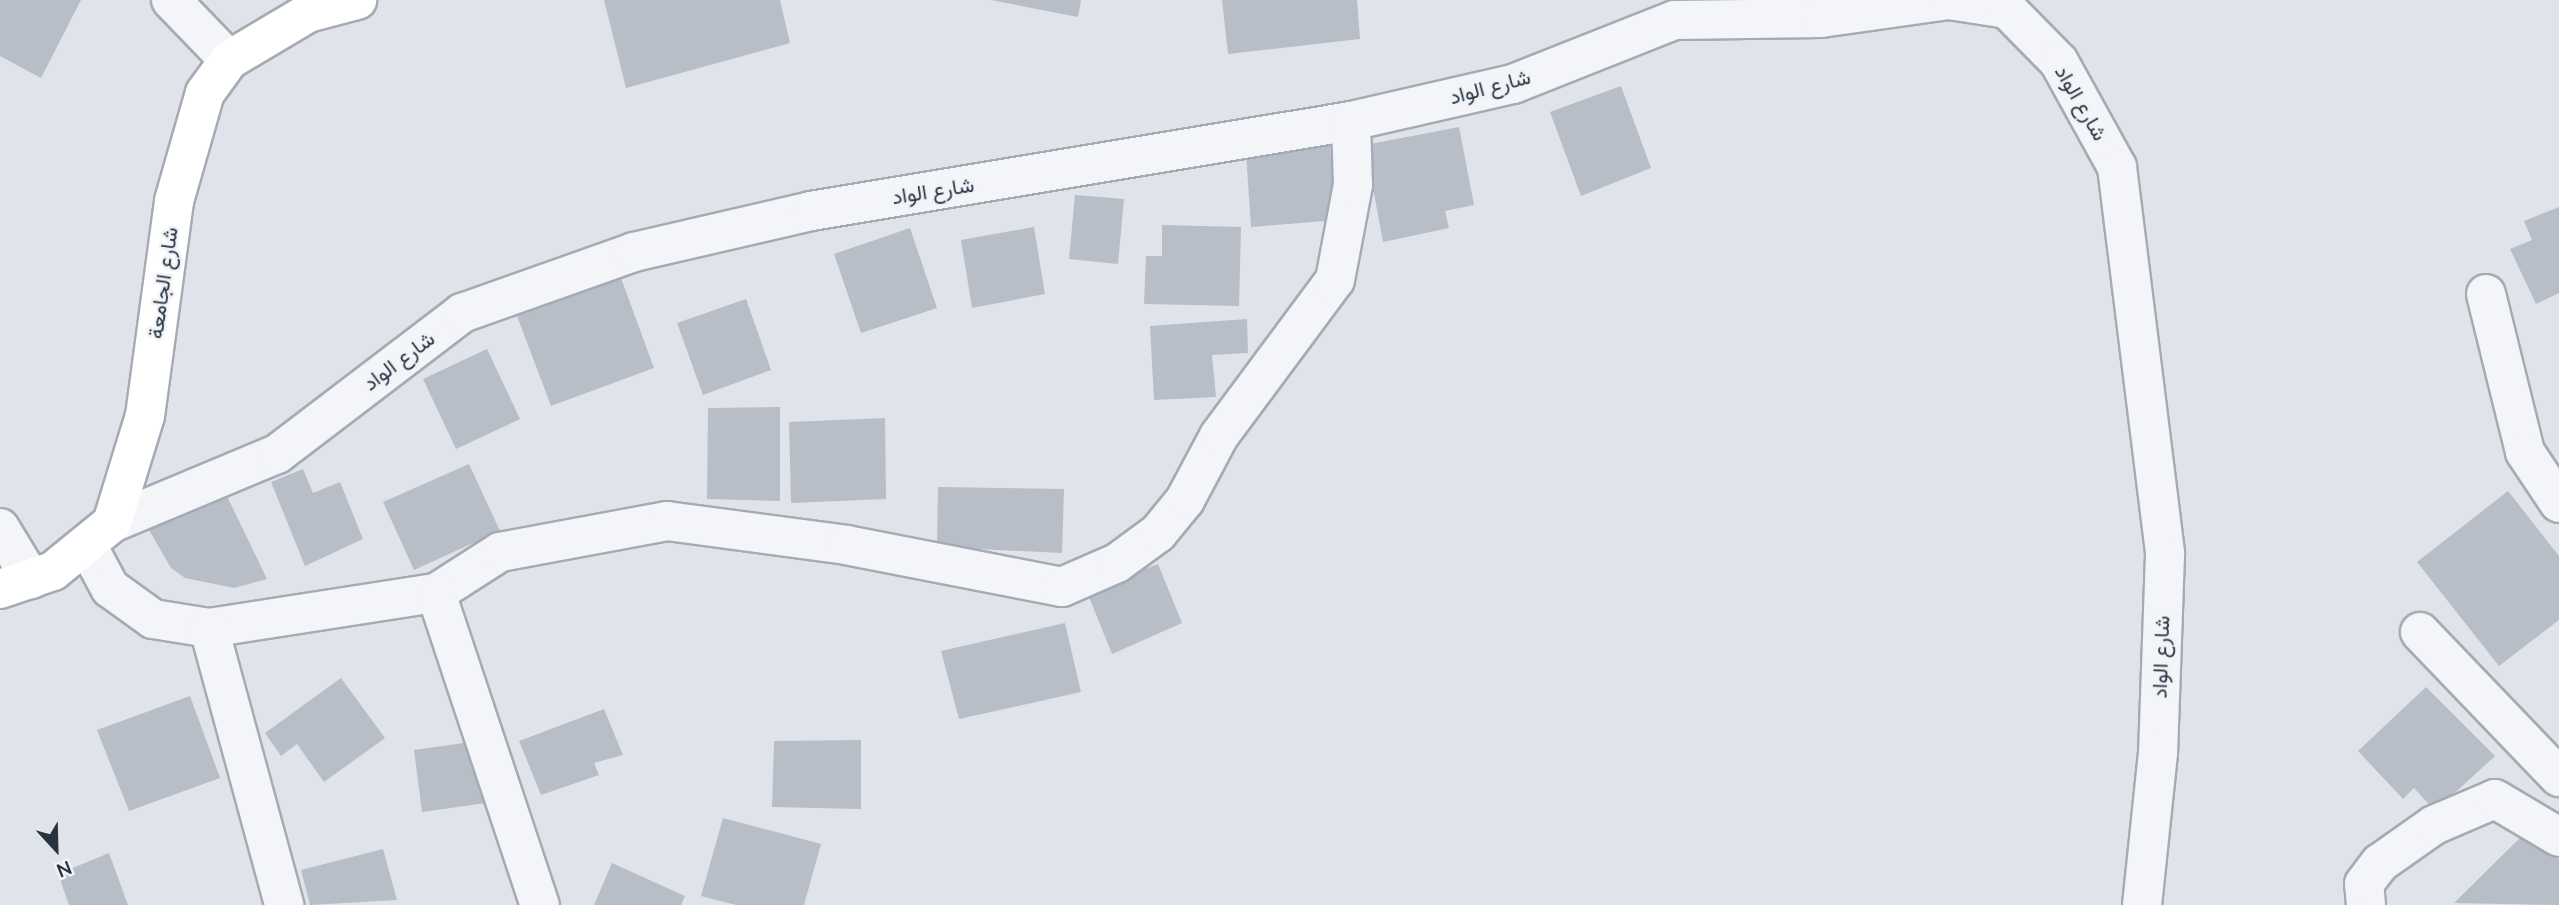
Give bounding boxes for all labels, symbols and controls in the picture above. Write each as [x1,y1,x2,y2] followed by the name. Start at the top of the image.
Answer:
[2049,61,2113,145] street label: شارع الواد
[1447,64,1533,110] street label: شارع الواد
[890,172,976,210] street label: شارع الواد
[143,226,183,340] street label: شارع الجامعة
[358,326,440,396] street label: شارع الواد
[2147,615,2175,699] street label: شارع الواد
[21,814,91,884] north arrow
[52,854,75,883] text: N

